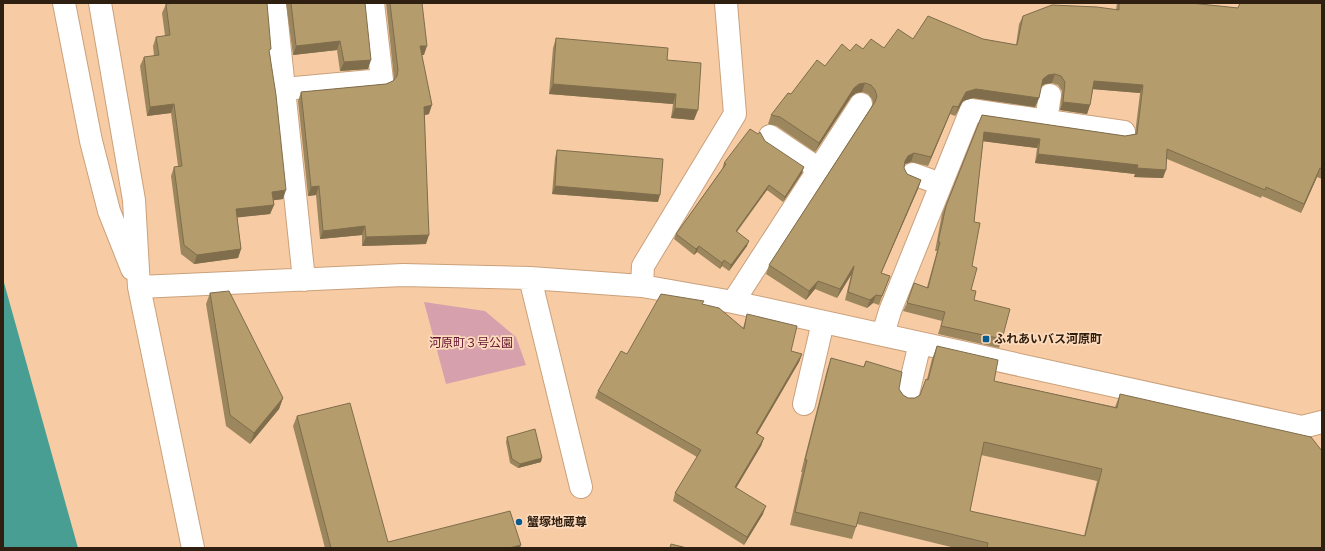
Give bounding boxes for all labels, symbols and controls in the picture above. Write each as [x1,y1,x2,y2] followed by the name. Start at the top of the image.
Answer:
[994,331,1102,347] place label: ふれあいバス河原町
[981,334,991,344] marker: ふれあいバス河原町
[429,335,513,351] park label: 河原町３号公園
[527,514,587,530] place label: 蟹塚地蔵尊
[514,517,524,527] marker: 蟹塚地蔵尊

